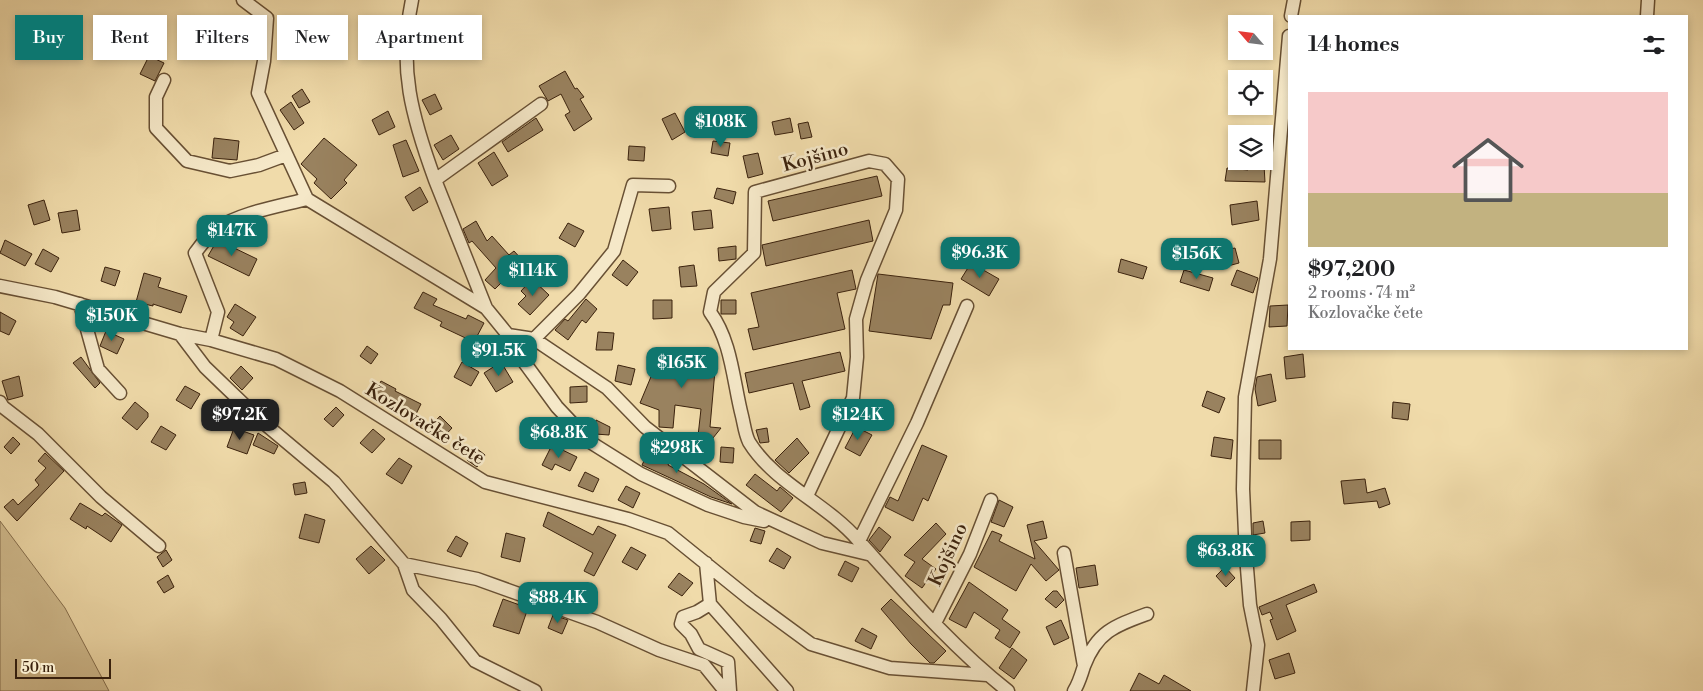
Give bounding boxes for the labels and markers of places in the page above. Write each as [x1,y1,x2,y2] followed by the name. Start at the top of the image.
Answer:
[686,106,756,148] pin: $108K
[197,214,267,257] pin: $147K
[939,236,1021,279] pin: $96.3K
[1162,238,1232,280] pin: $156K
[498,254,568,297] pin: $114K
[77,300,147,342] pin: $150K
[458,334,540,377] pin: $91.5K
[647,346,717,389] pin: $165K
[199,398,281,441] pin: $97.2K
[823,398,893,441] pin: $124K
[518,416,600,459] pin: $68.8K
[642,432,712,474] pin: $298K
[1185,534,1267,577] pin: $63.8K
[517,582,599,624] pin: $88.4K

